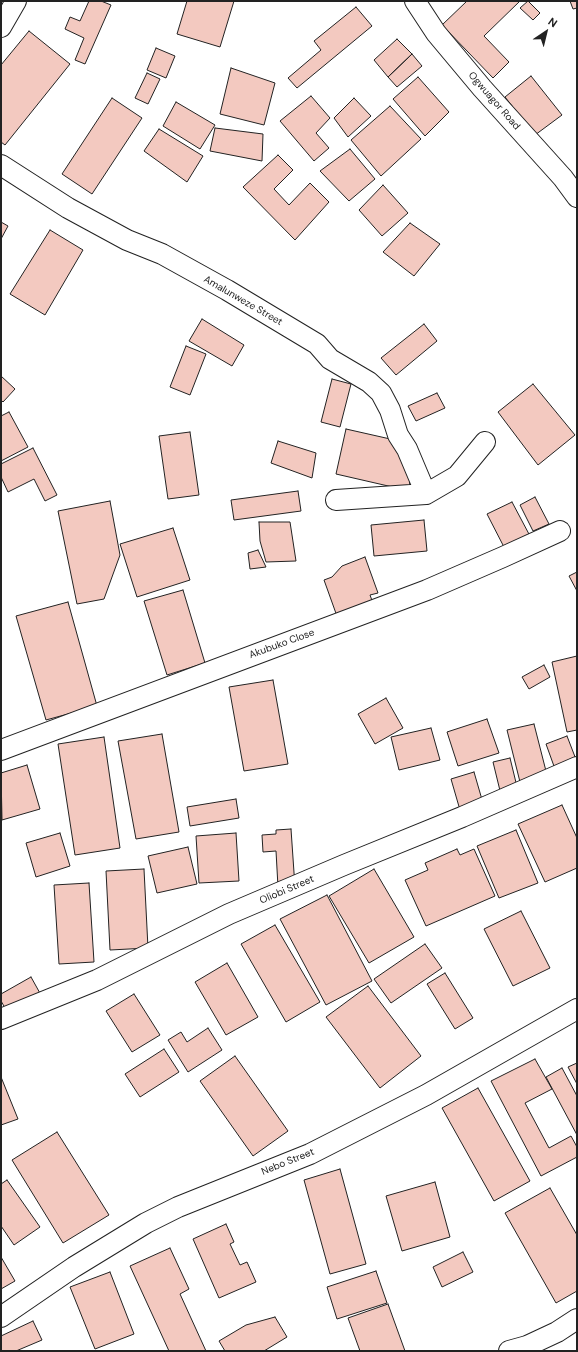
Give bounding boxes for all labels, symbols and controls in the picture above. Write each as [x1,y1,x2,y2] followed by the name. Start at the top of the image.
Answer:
[526,12,566,52] north arrow
[546,14,560,30] text: N
[466,69,522,133] street label: Ogwuagor Road
[201,274,285,328] street label: Amalunweze Street
[248,627,316,661] street label: Akubuko Close
[258,873,316,907] street label: Oliobi Street
[260,1146,316,1178] street label: Nebo Street

